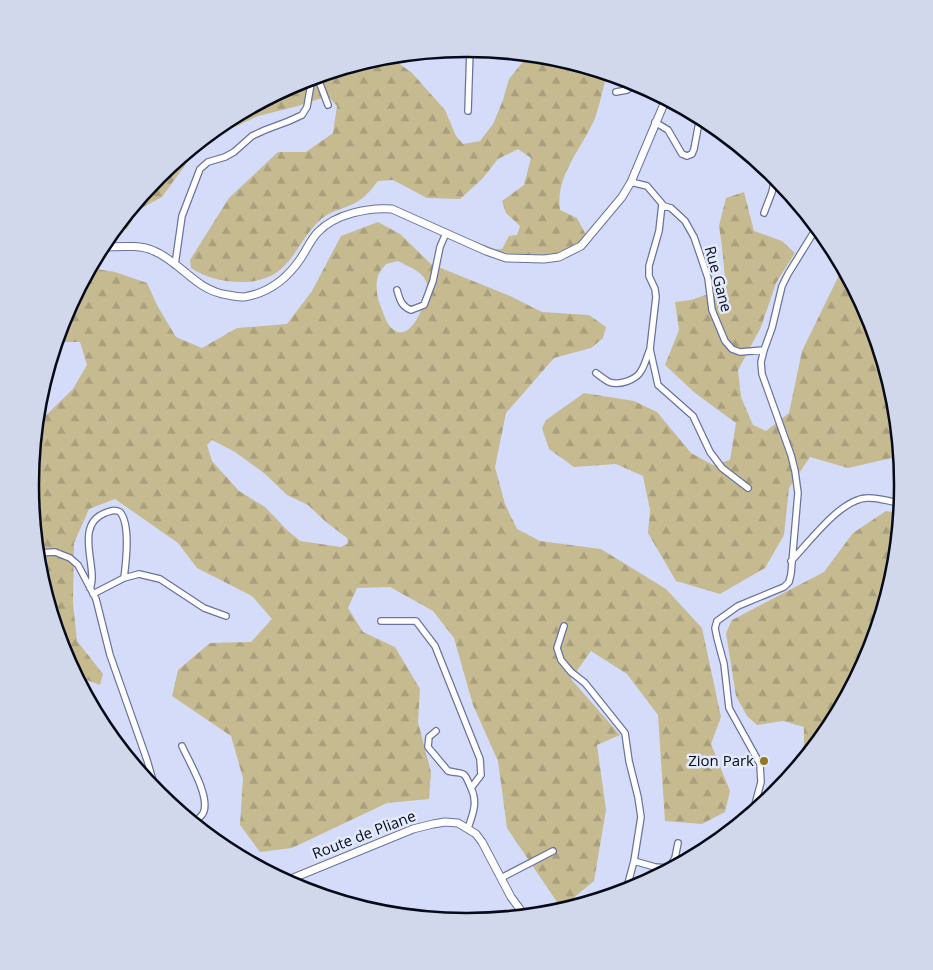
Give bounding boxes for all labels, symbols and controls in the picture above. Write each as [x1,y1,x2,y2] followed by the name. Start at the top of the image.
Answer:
[701,243,737,314] street label: Rue Gane
[688,750,754,770] place label: Zion Park
[758,755,770,767] marker: Zion Park
[309,805,418,863] street label: Route de Pliane

